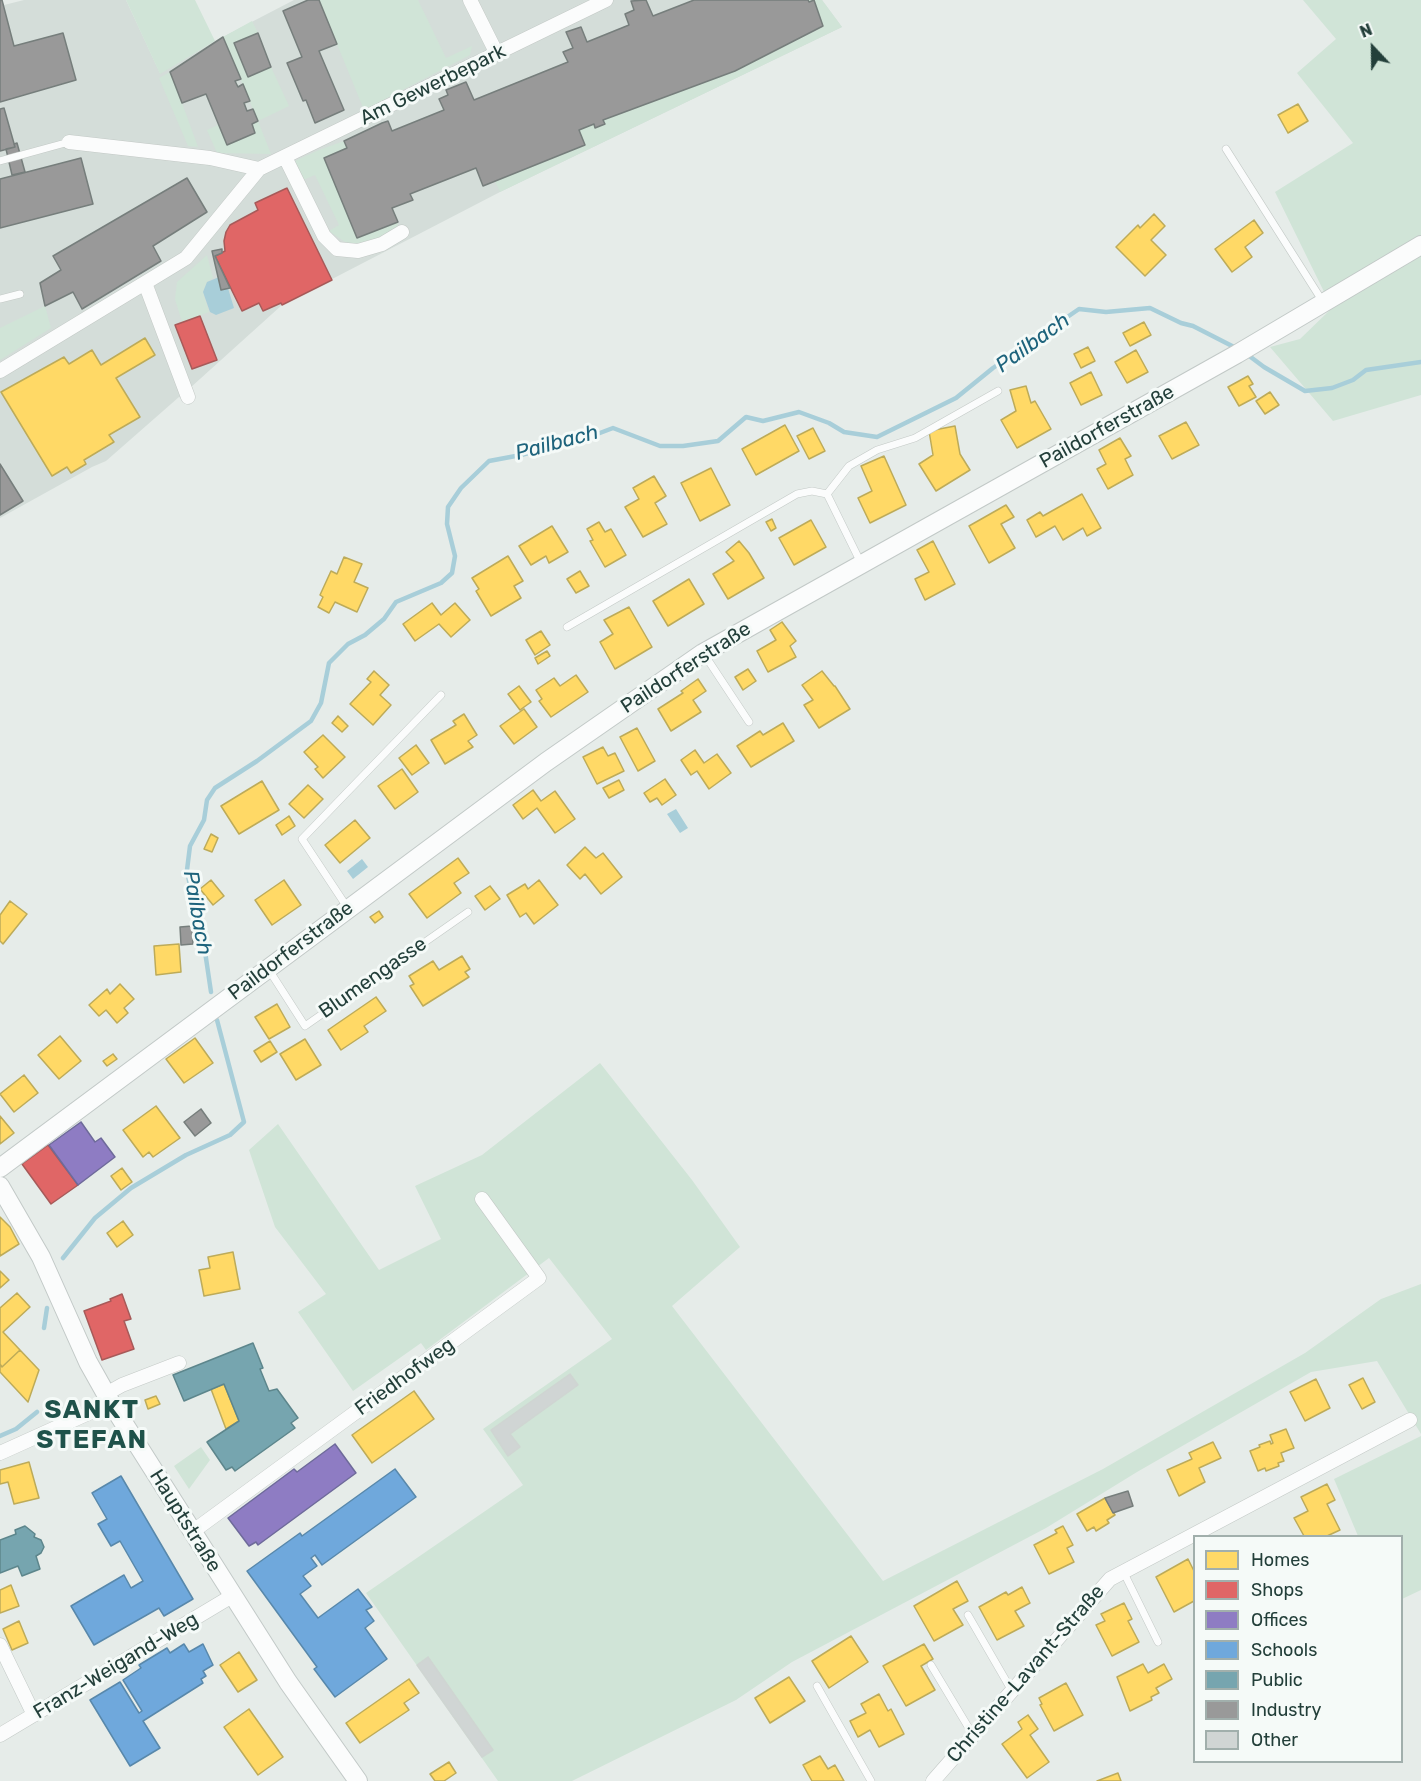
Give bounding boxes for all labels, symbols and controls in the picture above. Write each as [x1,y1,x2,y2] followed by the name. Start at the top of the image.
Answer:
[1343,18,1403,78] north arrow
[1357,20,1375,42] text: N
[356,39,510,131] street label: Am Gewerbepark
[991,308,1075,378] water label: Pailbach
[1036,380,1178,474] street label: Paildorferstraße
[513,420,601,466] water label: Pailbach
[617,617,755,719] street label: Paildorferstraße
[177,869,217,957] water label: Pailbach
[224,896,358,1006] street label: Paildorferstraße
[315,932,431,1024] street label: Blumengasse
[351,1333,459,1421] street label: Friedhofweg
[36,1394,148,1456] district label: SANKT STEFAN
[144,1465,226,1577] street label: Hauptstraße
[1193,1535,1403,1763] legend
[1251,1549,1309,1571] text: Homes
[1251,1579,1303,1601] text: Shops
[942,1580,1110,1768] street label: Christine-Lavant-Straße
[29,1607,203,1725] street label: Franz-Weigand-Weg
[1251,1609,1308,1631] text: Offices
[1251,1639,1317,1661] text: Schools
[1251,1669,1303,1691] text: Public
[1251,1699,1321,1721] text: Industry
[1251,1729,1298,1751] text: Other

